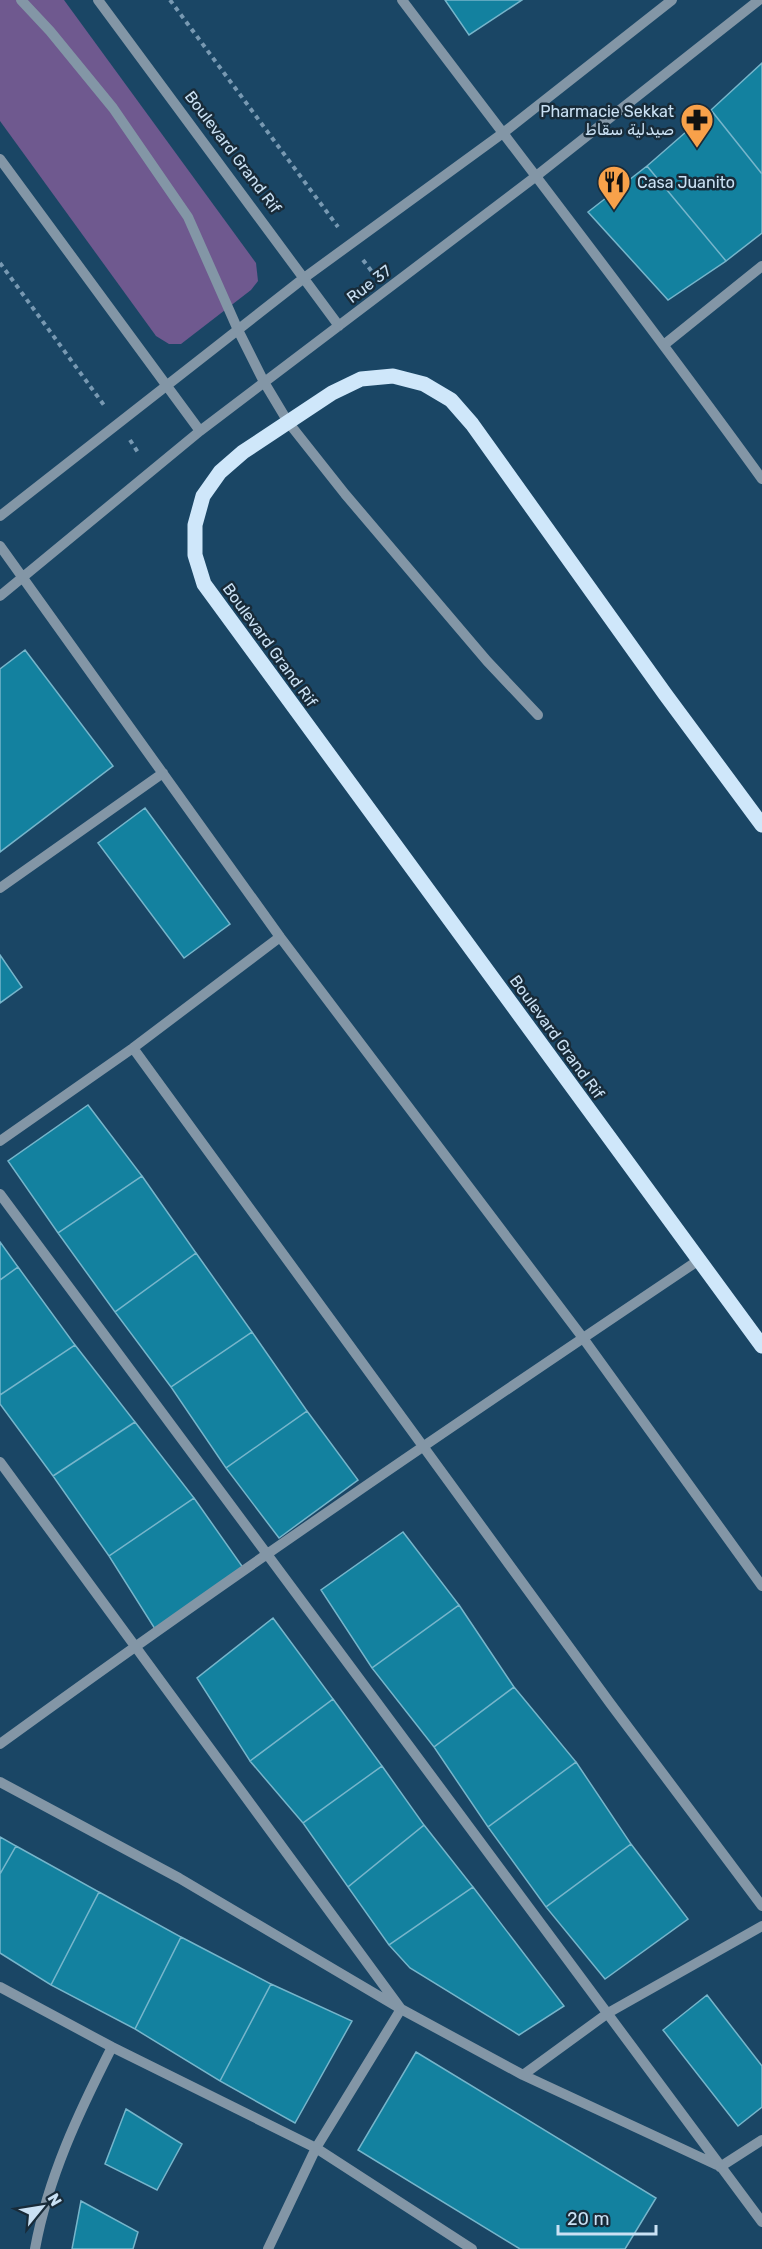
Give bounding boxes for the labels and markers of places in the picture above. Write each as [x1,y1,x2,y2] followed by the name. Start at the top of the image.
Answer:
[540,102,674,139] place label: Pharmacie Sekkat صيدلية سقاط
[679,102,715,149] pharmacy icon: Pharmacie Sekkat صيدلية سقاط
[596,164,632,211] restaurant icon: Casa Juanito
[637,173,735,192] place label: Casa Juanito

